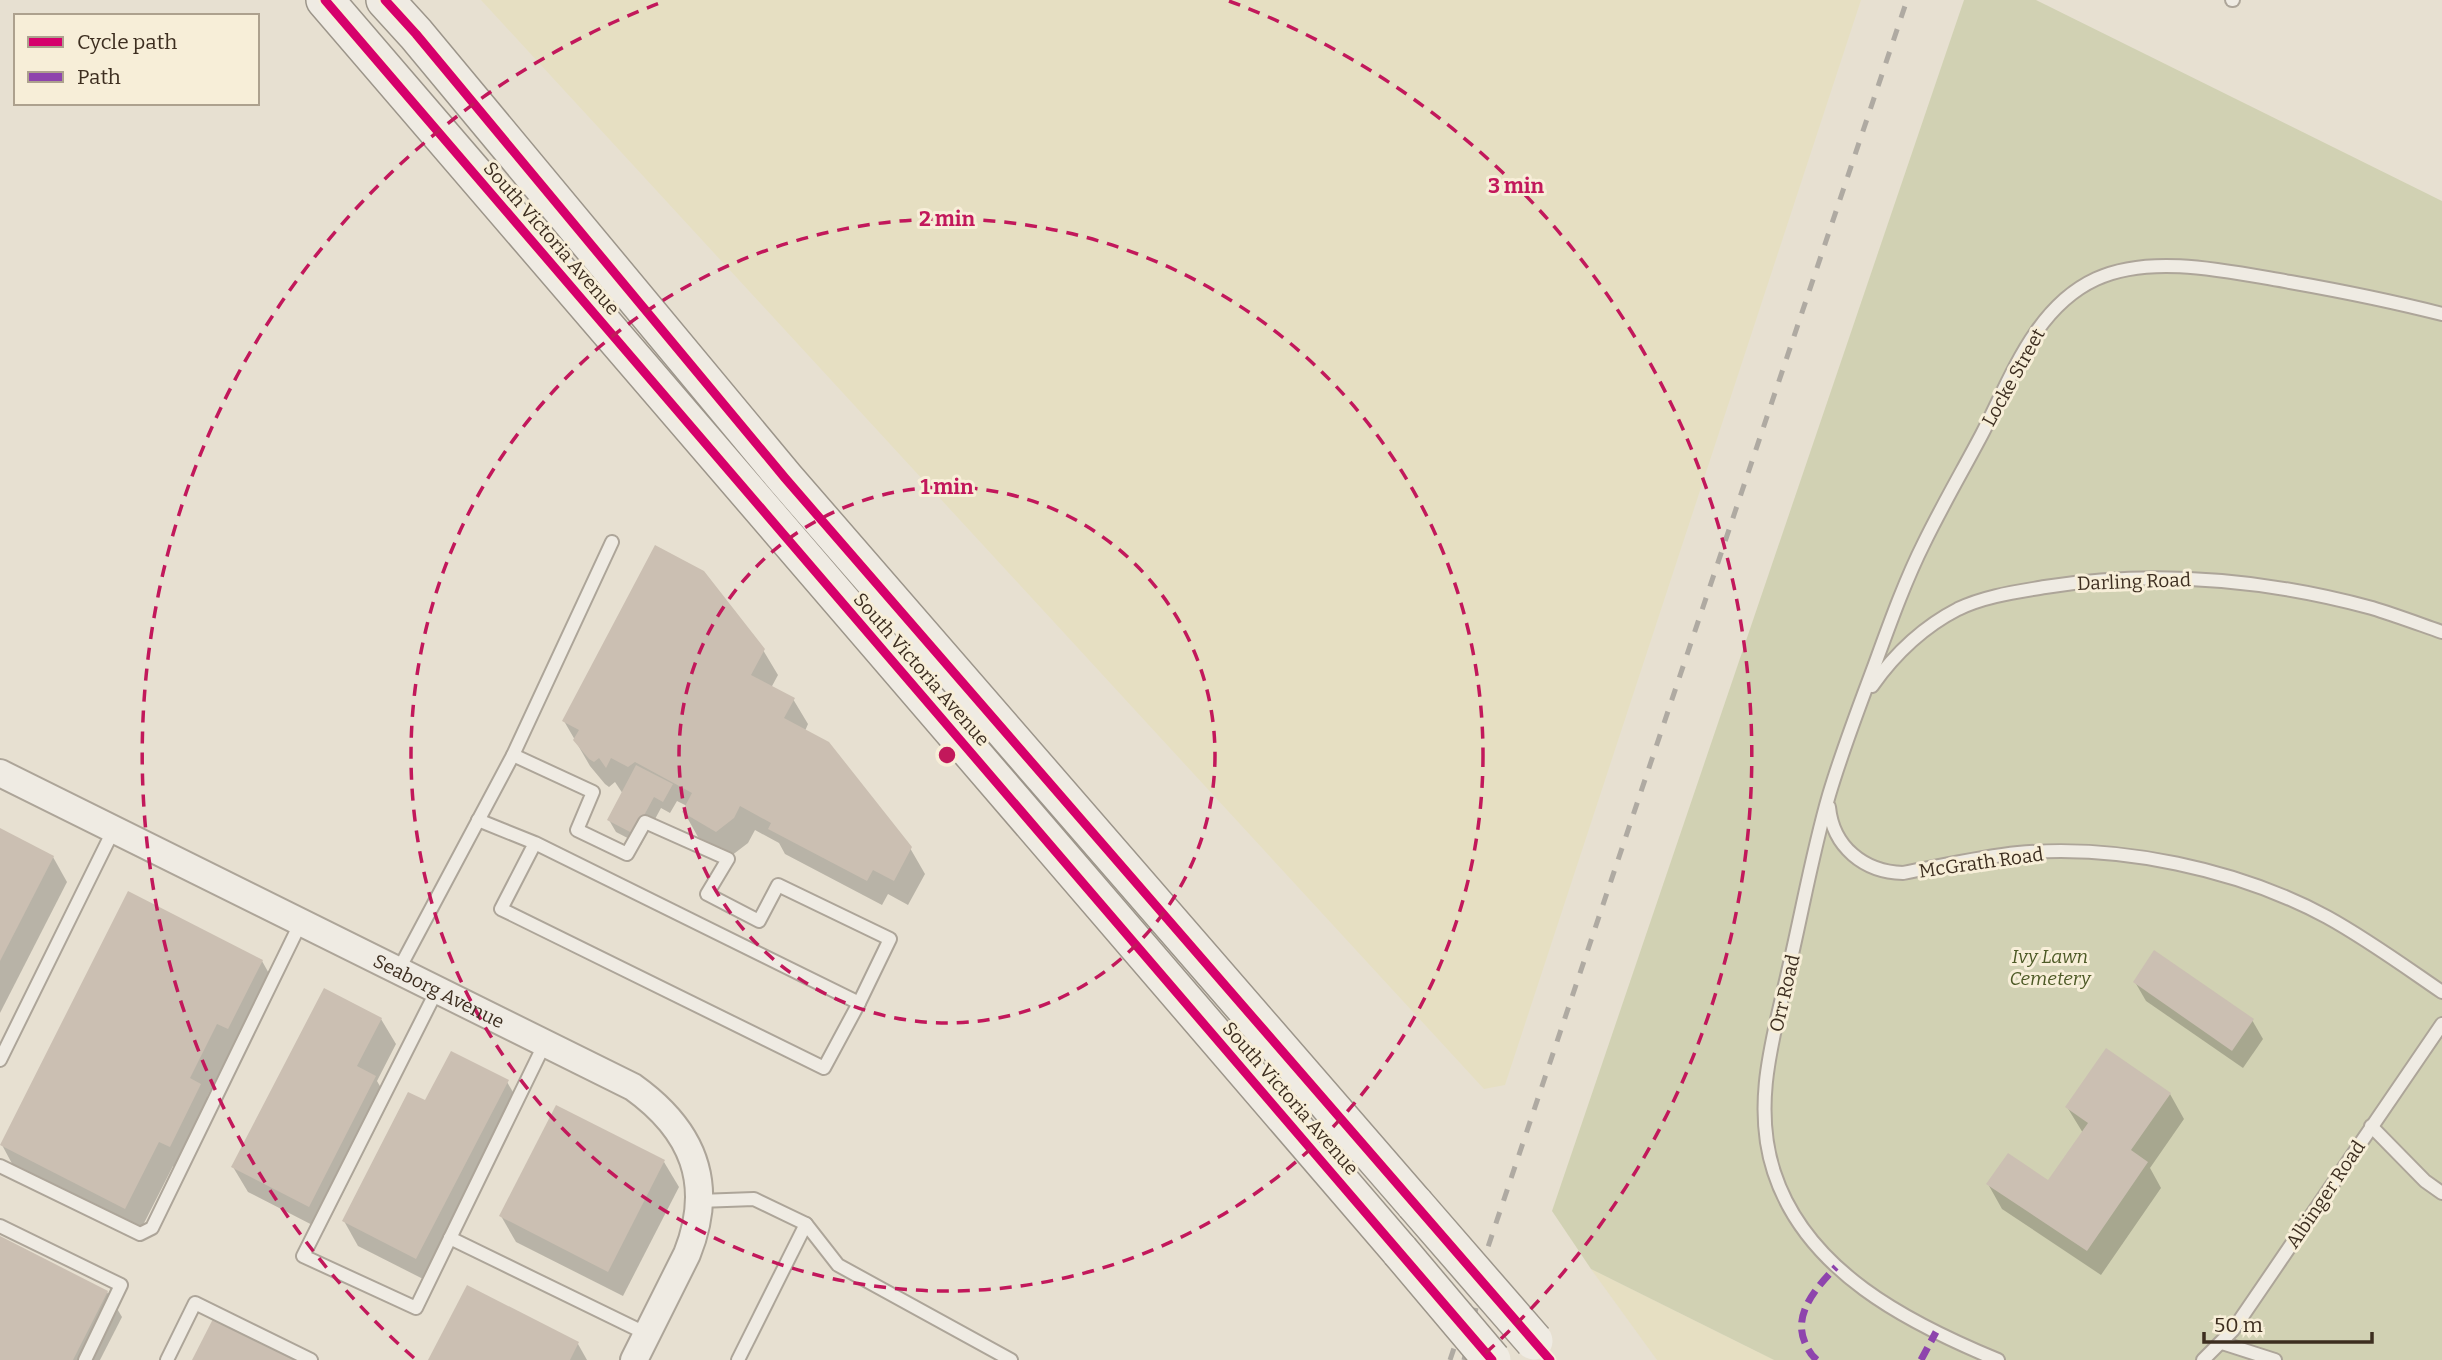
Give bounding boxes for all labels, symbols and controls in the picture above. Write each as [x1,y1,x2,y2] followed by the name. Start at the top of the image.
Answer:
[14,14,259,105] legend
[77,29,177,55] text: Cycle path
[77,64,121,90] text: Path
[479,157,625,320] street label: South Victoria Avenue
[1488,173,1545,199] text: 3 min
[919,206,975,232] text: 2 min
[1977,324,2050,430] street label: Locke Street
[920,474,974,500] text: 1 min
[2077,568,2191,595] street label: Darling Road
[849,588,995,751] street label: South Victoria Avenue
[935,743,959,767] centre of rings
[1917,842,2045,883] street label: McGrath Road
[2009,945,2092,990] park label: Ivy Lawn Cemetery
[369,949,508,1033] street label: Seaborg Avenue
[1764,952,1805,1034] street label: Orr Road
[1218,1017,1364,1180] street label: South Victoria Avenue
[2281,1136,2370,1253] street label: Albinger Road
[2204,1300,2372,1344] scale bar
[2214,1312,2263,1338] text: 50 m

